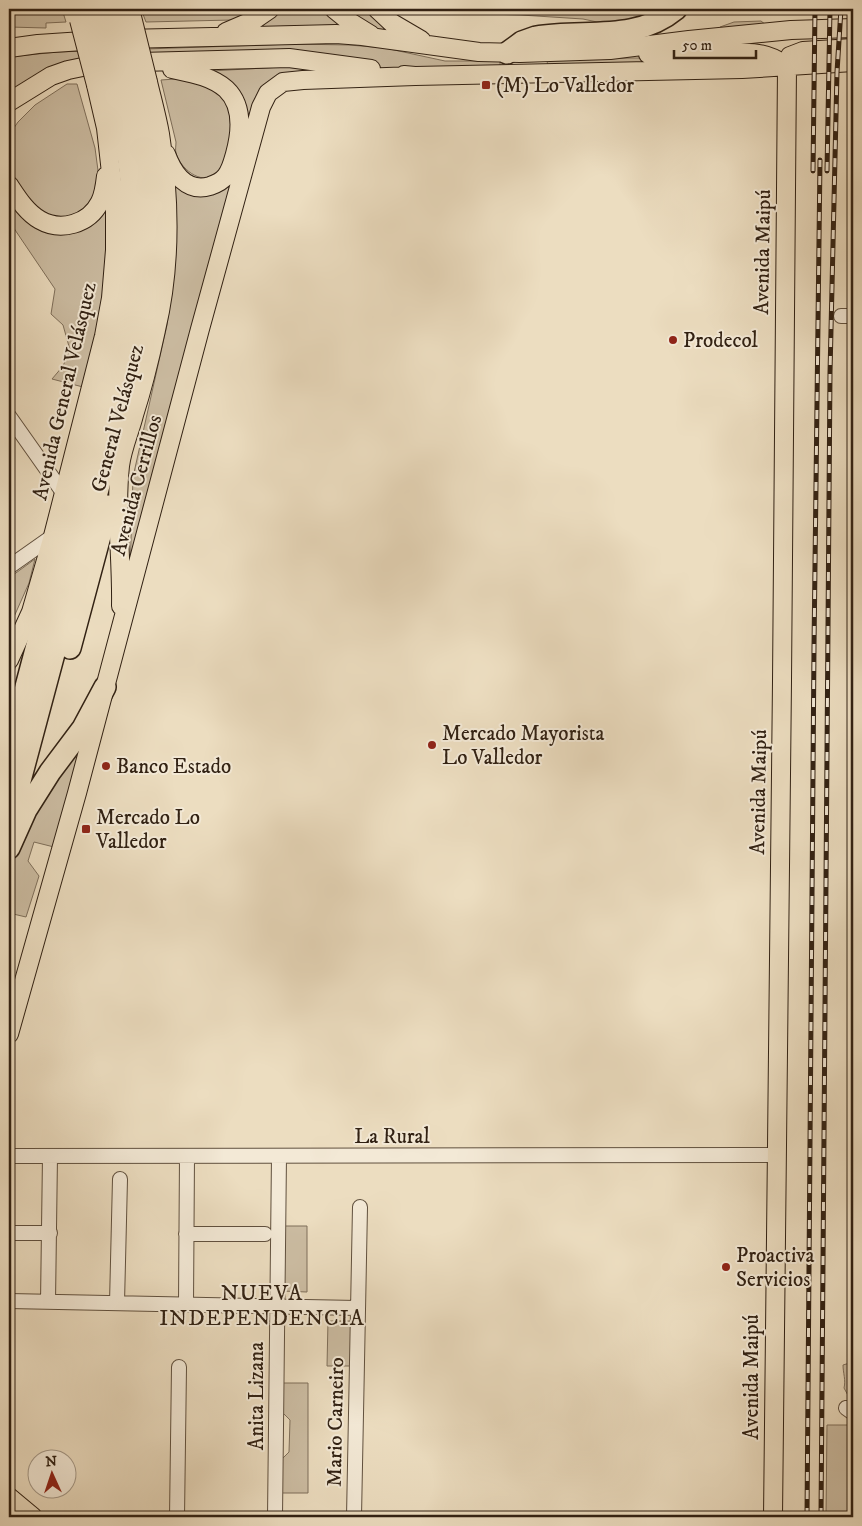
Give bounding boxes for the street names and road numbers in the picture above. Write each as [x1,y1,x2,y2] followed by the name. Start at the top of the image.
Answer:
[749,189,777,315] street label: Avenida Maipú
[27,280,103,503] street label: Avenida General Velásquez
[86,341,150,495] street label: General Velásquez
[106,412,168,558] street label: Avenida Cerrillos
[745,729,773,855] street label: Avenida Maipú
[354,1124,431,1150] street label: La Rural
[739,1314,765,1440] street label: Avenida Maipú
[244,1342,270,1450] street label: Anita Lizana
[322,1357,350,1487] street label: Mario Carneiro

